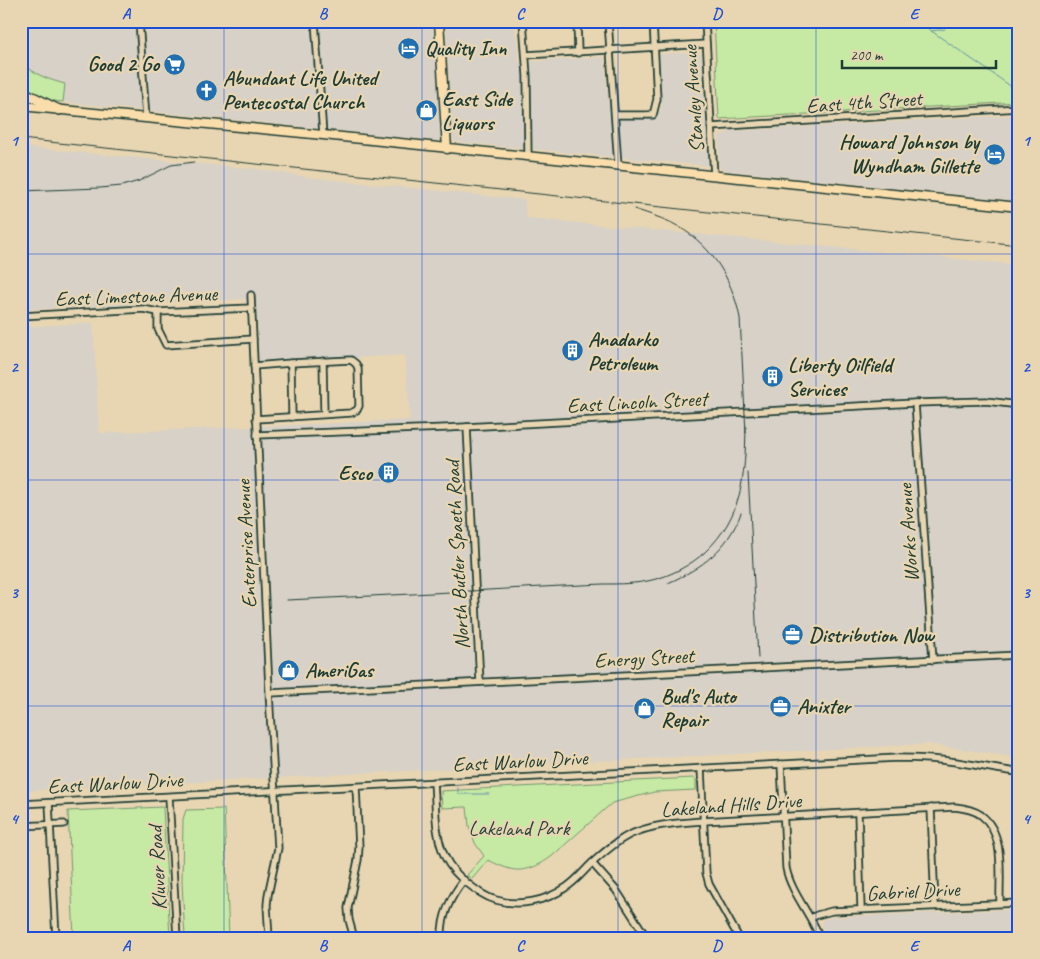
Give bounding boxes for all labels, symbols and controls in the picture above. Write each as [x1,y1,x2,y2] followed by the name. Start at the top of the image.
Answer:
[122,4,132,24] text: A
[319,4,329,24] text: B
[516,4,526,24] text: C
[712,4,723,24] text: D
[910,4,921,24] text: E
[425,35,507,61] place label: Quality Inn
[397,36,421,60] hotel icon: Quality Inn
[842,38,996,70] scale bar
[676,43,710,153] street label: Stanley Avenue
[850,46,884,65] text: 200 m
[87,51,160,77] place label: Good 2 Go
[163,52,187,76] supermarket icon: Good 2 Go
[223,65,380,115] place label: Abundant Life United Pentecostal Church
[195,78,219,102] church icon: Abundant Life United Pentecostal Church
[805,85,925,119] street label: East 4th Street
[442,86,514,136] place label: East Side Liquors
[414,99,438,123] shop icon: East Side Liquors
[839,129,982,179] place label: Howard Johnson by Wyndham Gillette
[10,131,19,151] text: 1
[1022,131,1031,151] text: 1
[983,142,1007,166] hotel icon: Howard Johnson by Wyndham Gillette
[55,280,219,312] street label: East Limestone Avenue
[588,326,659,376] place label: Anadarko Petroleum
[560,339,584,363] building icon: Anadarko Petroleum
[788,352,895,402] place label: Liberty Oilfield Services
[10,357,19,377] text: 2
[1022,357,1031,377] text: 2
[760,365,784,389] building icon: Liberty Oilfield Services
[566,385,711,419] street label: East Lincoln Street
[439,456,475,650] street label: North Butler Spaeth Road
[338,460,373,486] place label: Esco
[376,461,400,485] building icon: Esco
[230,478,262,609] street label: Enterprise Avenue
[892,482,924,583] street label: Works Avenue
[10,583,19,603] text: 3
[1022,583,1031,603] text: 3
[809,622,936,648] place label: Distribution Now
[781,623,805,647] office icon: Distribution Now
[593,642,697,674] street label: Energy Street
[305,657,376,683] place label: AmeriGas
[277,658,301,682] shop icon: AmeriGas
[661,683,738,733] place label: Bud's Auto Repair
[797,693,852,719] place label: Anixter
[769,694,793,718] office icon: Anixter
[633,696,657,720] shop icon: Bud's Auto Repair
[452,744,589,778] street label: East Warlow Drive
[47,766,184,800] street label: East Warlow Drive
[660,787,803,823] street label: Lakeland Hills Drive
[10,809,19,829] text: 4
[1022,809,1031,829] text: 4
[469,815,571,841] park label: Lakeland Park
[142,821,172,911] street label: Kluver Road
[866,876,961,906] street label: Gabriel Drive
[122,936,132,956] text: A
[319,936,329,956] text: B
[516,936,526,956] text: C
[712,936,723,956] text: D
[910,936,921,956] text: E

